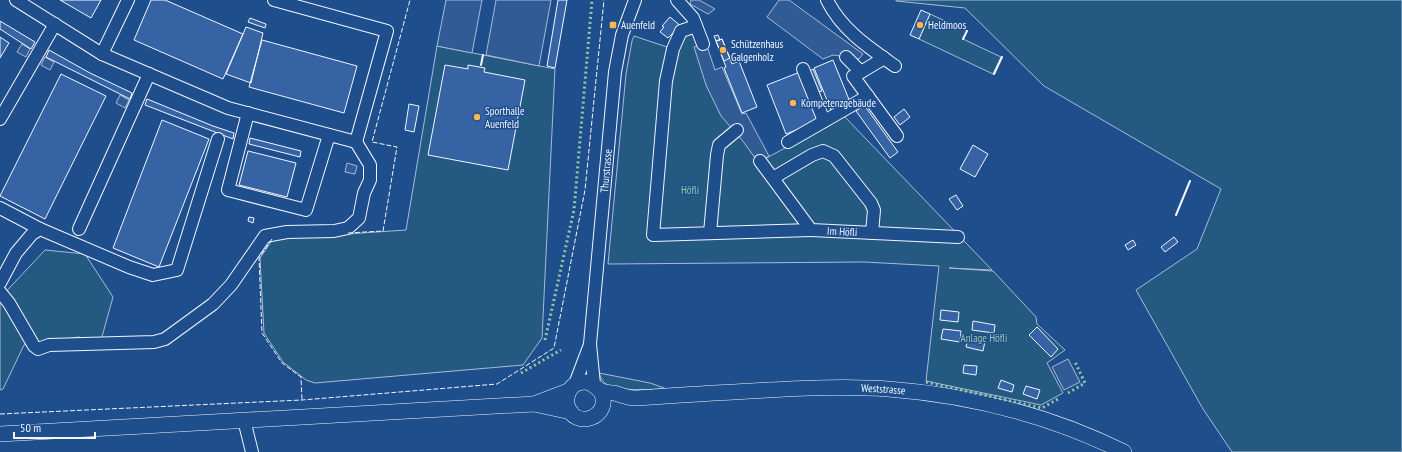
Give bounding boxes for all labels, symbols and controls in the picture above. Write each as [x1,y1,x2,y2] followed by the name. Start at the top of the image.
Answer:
[621,18,655,32] place label: Auenfeld
[928,18,966,32] place label: Heldmoos
[608,20,618,30] marker: Auenfeld
[915,20,925,30] marker: Heldmoos
[731,37,783,64] place label: Schützenhaus Galgenholz
[718,45,728,55] marker: Schützenhaus Galgenholz
[801,96,876,110] place label: Kompetenzgebäude
[788,98,798,108] marker: Kompetenzgebäude
[485,104,525,131] place label: Sporthalle Auenfeld
[472,112,482,122] marker: Sporthalle Auenfeld
[597,148,615,193] street label: Thurstrasse
[681,183,699,197] park label: Höfli
[827,224,858,239] street label: Im Höfli
[961,331,1007,345] park label: Anlage Höfli
[861,381,906,398] street label: Weststrasse
[14,414,95,440] scale bar
[20,420,41,435] text: 50 m

